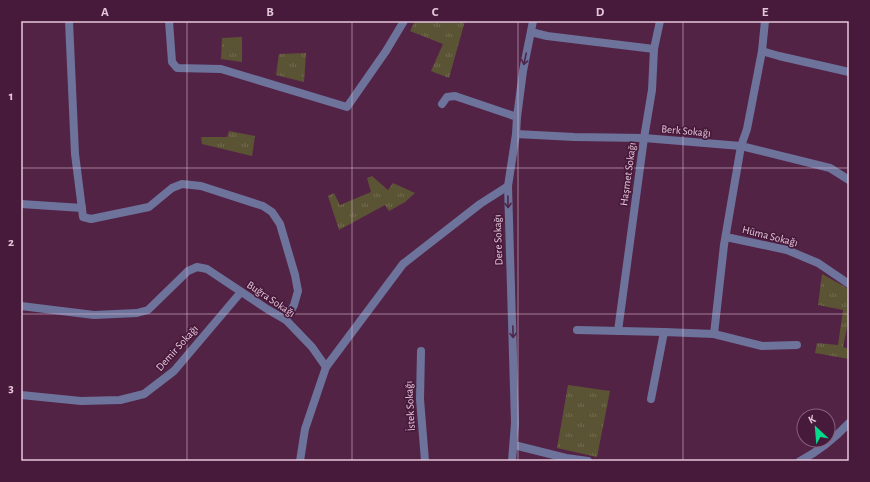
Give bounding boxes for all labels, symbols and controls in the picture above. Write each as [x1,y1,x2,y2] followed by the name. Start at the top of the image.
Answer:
[101,6,109,19] text: A
[266,6,274,19] text: B
[432,6,439,19] text: C
[596,6,605,19] text: D
[762,6,769,19] text: E
[521,52,529,65] one-way arrow
[9,90,13,103] text: 1
[661,123,711,139] street label: Berk Sokağı
[618,142,638,206] street label: Haşmet Sokağı
[504,195,512,208] one-way arrow
[492,214,504,266] street label: Dere Sokağı
[741,224,799,248] street label: Hüma Sokağı
[8,236,14,249] text: 2
[245,279,297,319] street label: Buğra Sokağı
[154,323,200,373] street label: Demir Sokağı
[509,325,517,338] one-way arrow
[403,381,417,431] street label: İstek Sokağı
[8,382,14,395] text: 3
[796,408,836,448] north arrow
[807,413,818,426] text: K

